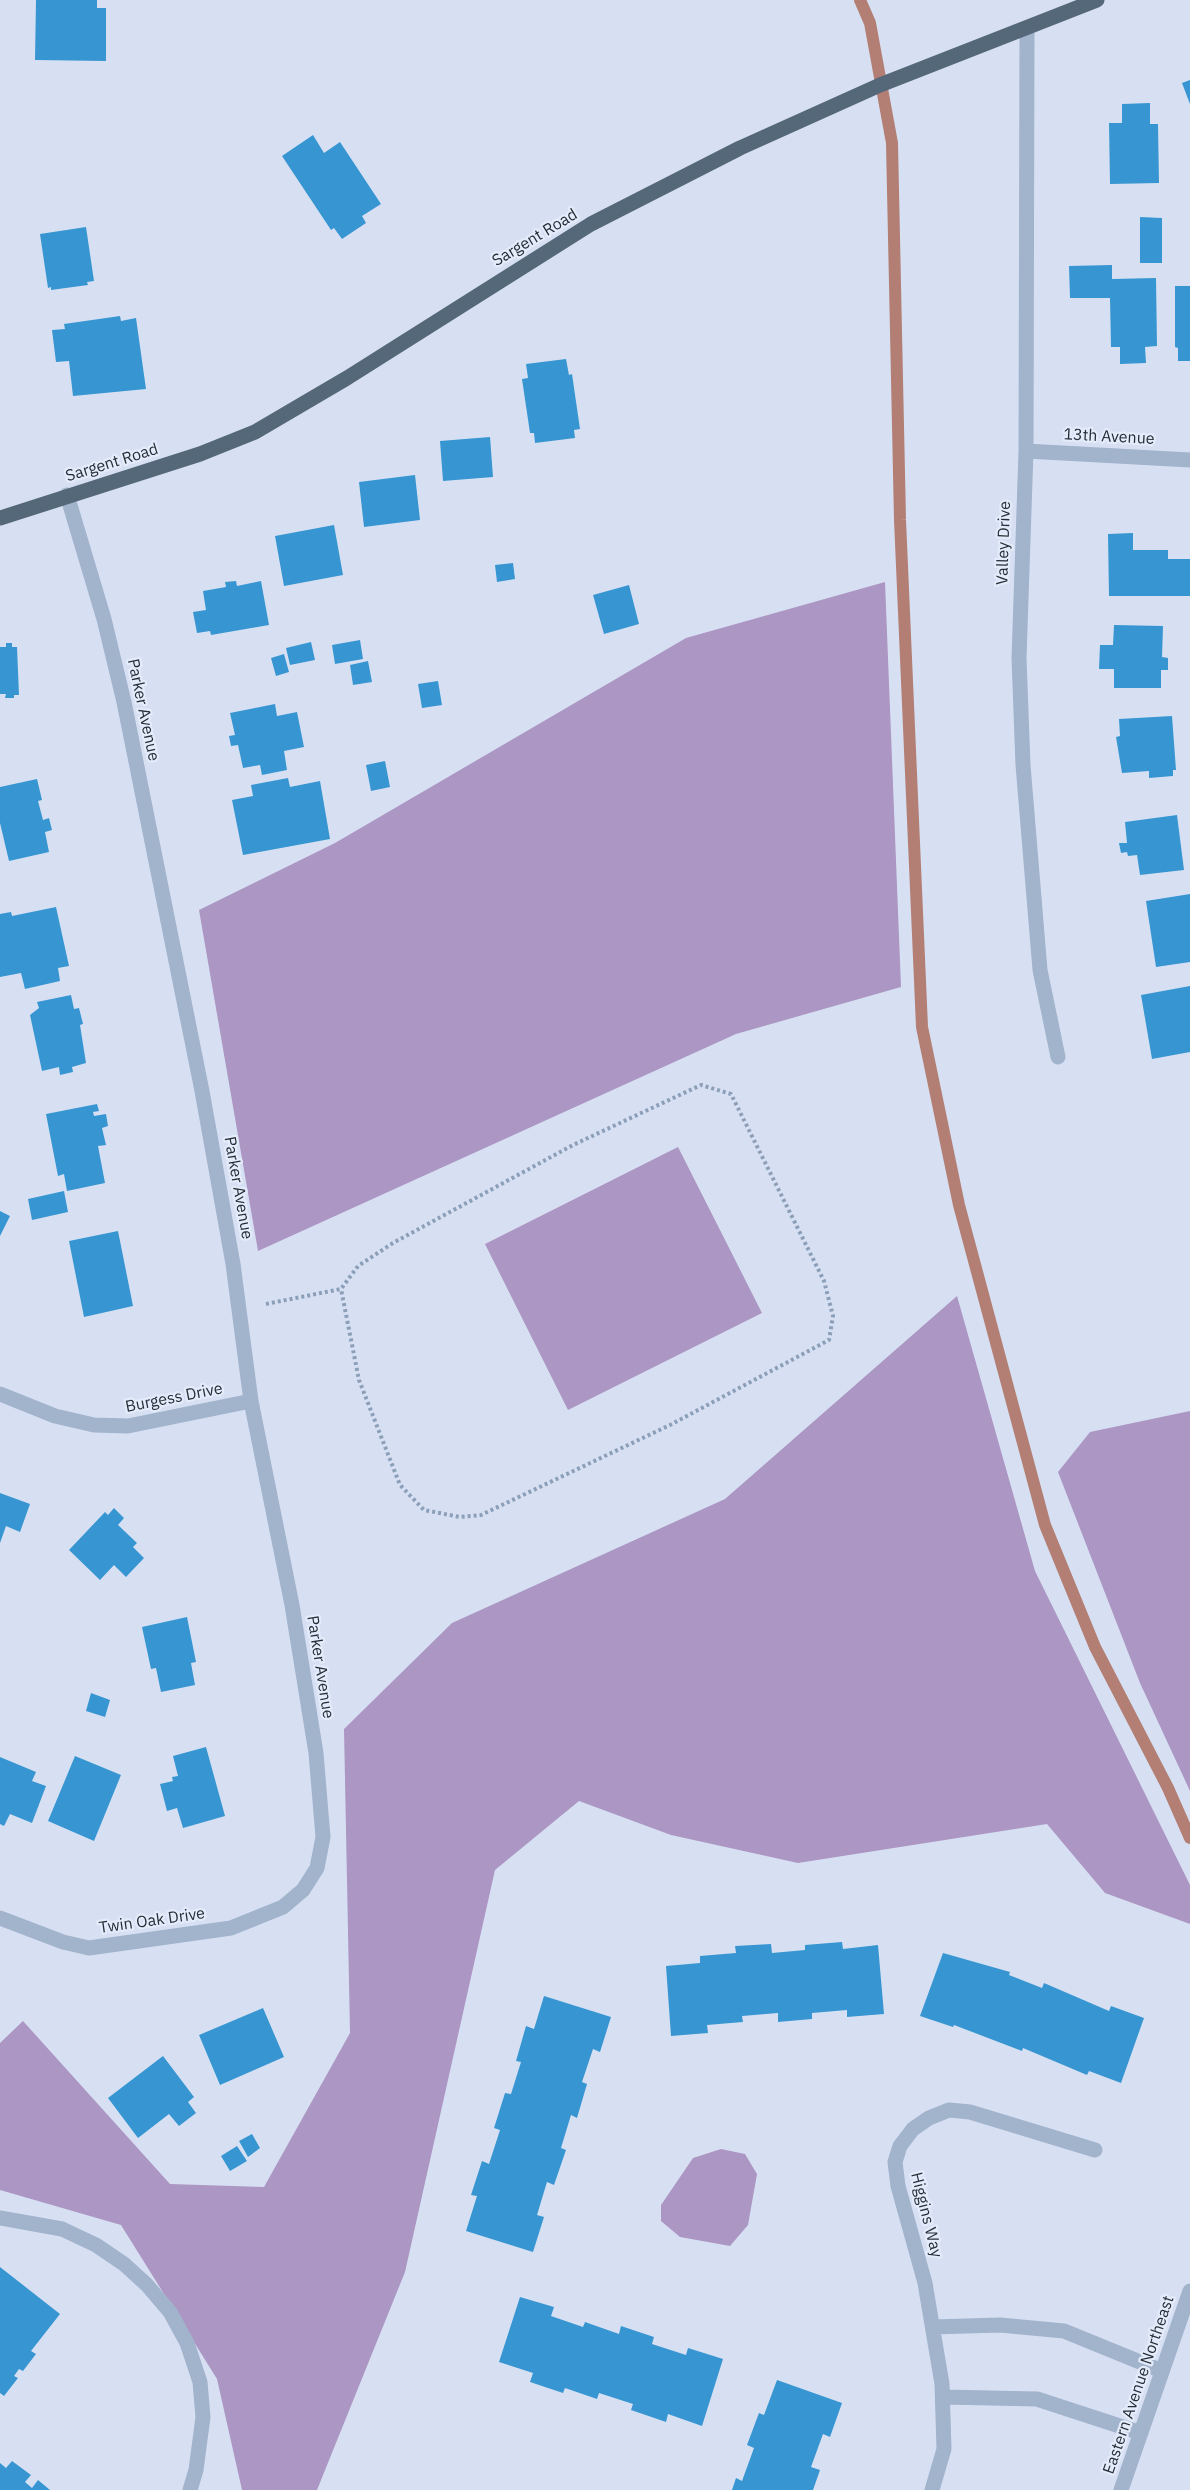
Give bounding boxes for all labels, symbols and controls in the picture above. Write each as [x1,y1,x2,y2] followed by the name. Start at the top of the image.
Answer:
[489,205,581,271] street label: Sargent Road
[1063,425,1155,449] street label: 13th Avenue
[63,440,161,486] street label: Sargent Road
[993,501,1015,585] street label: Valley Drive
[123,657,163,763] street label: Parker Avenue
[220,1135,256,1241] street label: Parker Avenue
[124,1379,224,1417] street label: Burgess Drive
[302,1614,338,1720] street label: Parker Avenue
[98,1904,206,1938] street label: Twin Oak Drive
[906,2170,946,2260] street label: Higgins Way
[1099,2293,1179,2477] street label: Eastern Avenue Northeast

